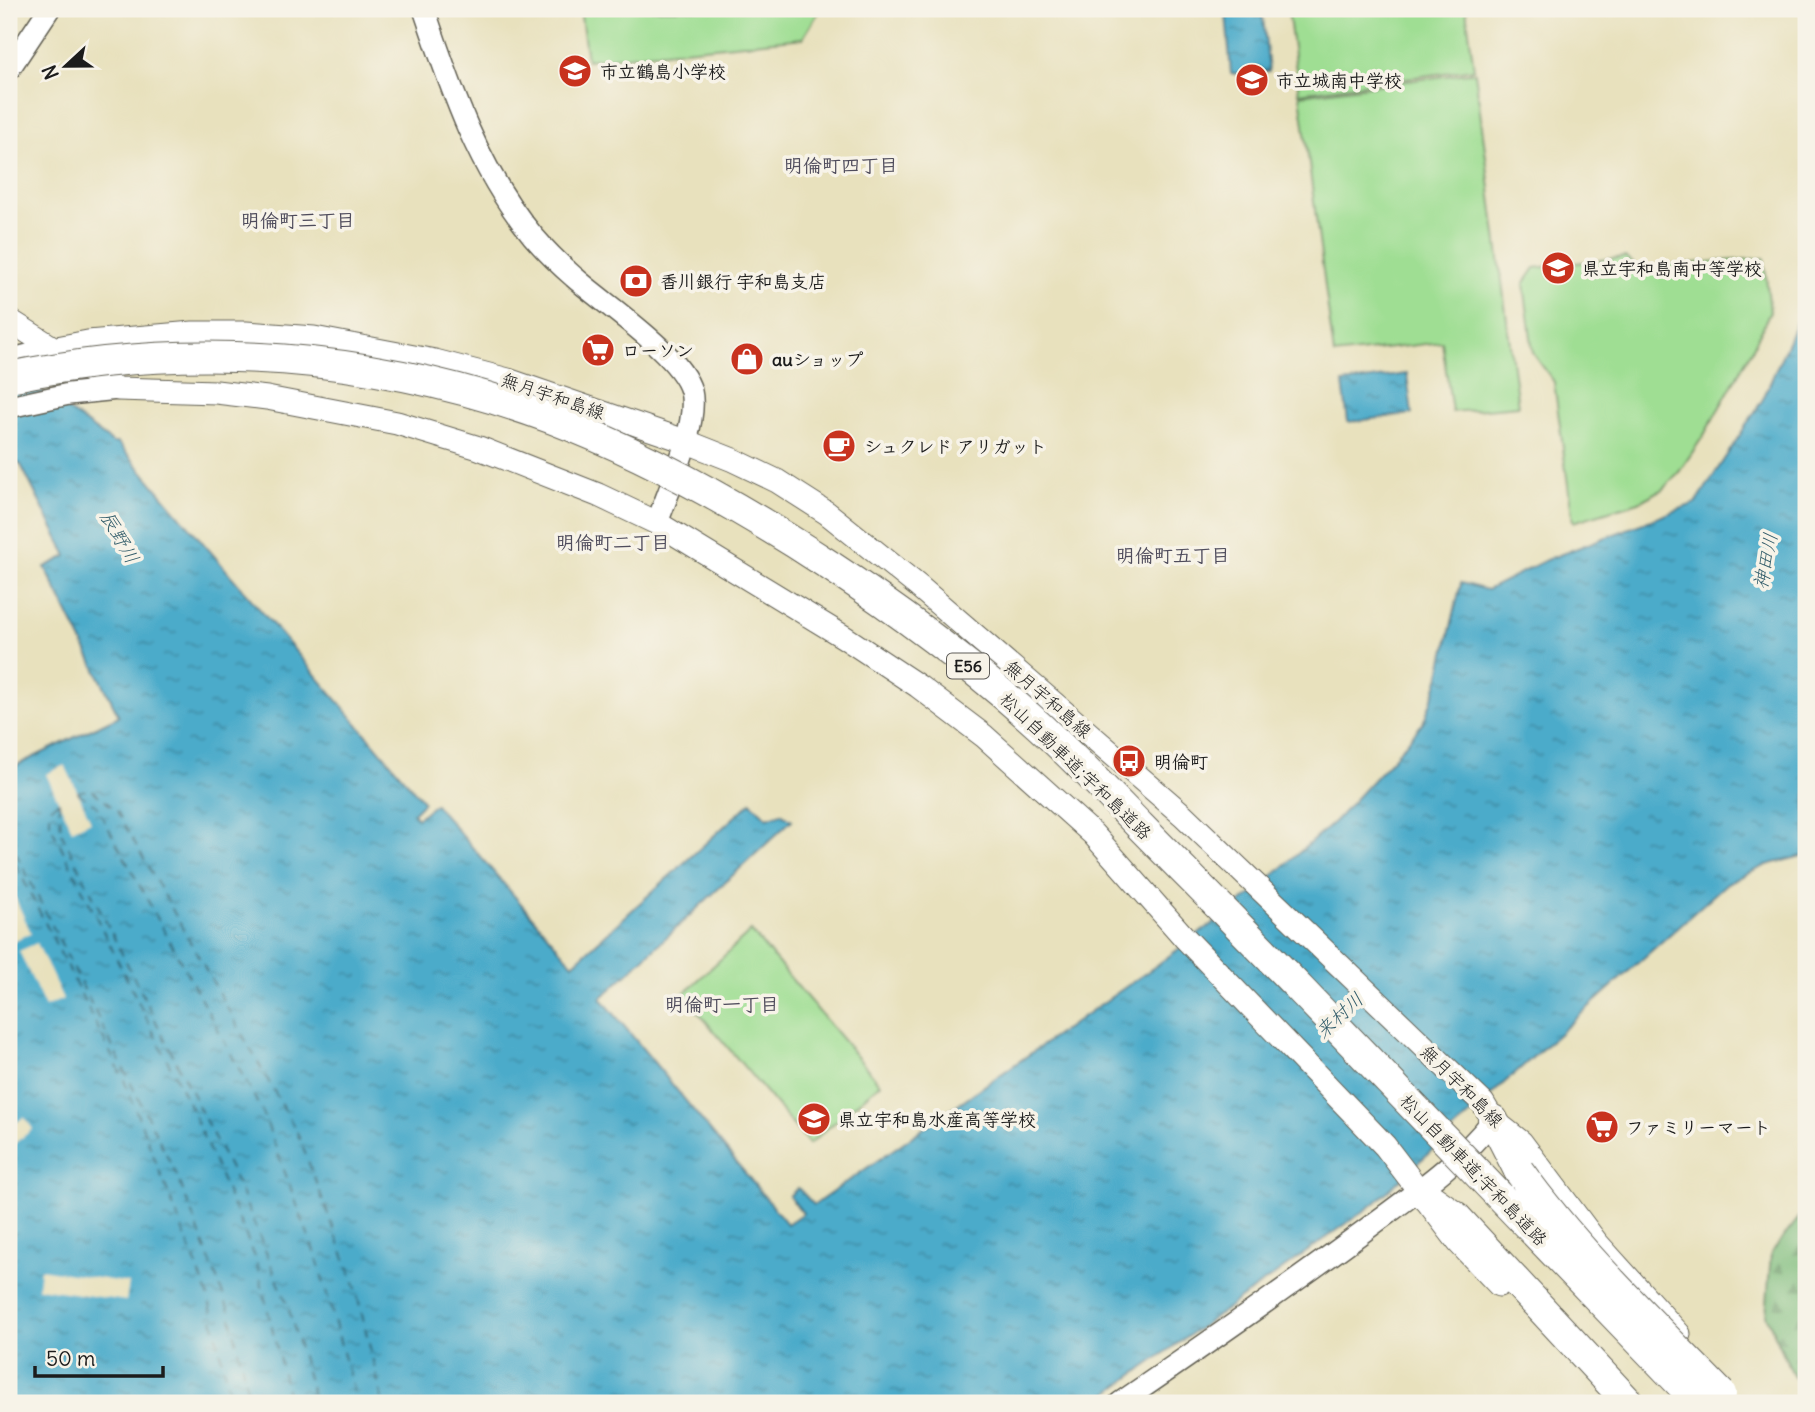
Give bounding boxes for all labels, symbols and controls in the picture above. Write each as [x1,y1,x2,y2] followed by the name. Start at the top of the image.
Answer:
[32,32,102,102] north arrow
[556,52,594,90] school or university icon: 市立鶴島小学校
[600,60,726,83] place label: 市立鶴島小学校
[1233,61,1271,99] school or university icon: 市立城南中学校
[37,62,64,83] text: N
[1276,69,1402,92] place label: 市立城南中学校
[784,153,898,177] district label: 明倫町四丁目
[241,208,355,232] district label: 明倫町三丁目
[1539,249,1577,287] school or university icon: 県立宇和島南中等学校
[1582,257,1762,280] place label: 県立宇和島南中等学校
[617,262,655,300] bank icon: 香川銀行 宇和島支店
[660,270,826,293] place label: 香川銀行 宇和島支店
[579,331,617,369] supermarket icon: ローソン
[622,339,694,362] place label: ローソン
[728,340,766,378] shop icon: auショップ
[772,348,863,371] place label: auショップ
[498,368,608,424] street label: 無月宇和島線
[820,427,858,465] cafe icon: シュクレド アリガット
[864,435,1047,458] place label: シュクレド アリガット
[95,506,145,568] water label: 辰野川
[556,530,670,554] district label: 明倫町二丁目
[1748,531,1782,591] water label: 神田川
[1116,543,1230,567] district label: 明倫町五丁目
[947,653,989,678] road number: E56
[1000,655,1096,743] street label: 無月宇和島線
[995,687,1157,845] street label: 松山自動車道;宇和島道路
[1110,742,1148,780] bus stop icon: 明倫町
[1154,750,1208,773] place label: 明倫町
[1310,987,1368,1043] water label: 来村川
[665,992,779,1016] district label: 明倫町一丁目
[1416,1040,1508,1132] street label: 無月宇和島線
[1395,1089,1553,1251] street label: 松山自動車道;宇和島道路
[795,1100,833,1138] school or university icon: 県立宇和島水産高等学校
[838,1108,1036,1131] place label: 県立宇和島水産高等学校
[1583,1108,1621,1146] supermarket icon: ファミリーマート
[1626,1116,1771,1139] place label: ファミリーマート
[35,1335,163,1379] scale bar
[46,1345,95,1372] text: 50 m

